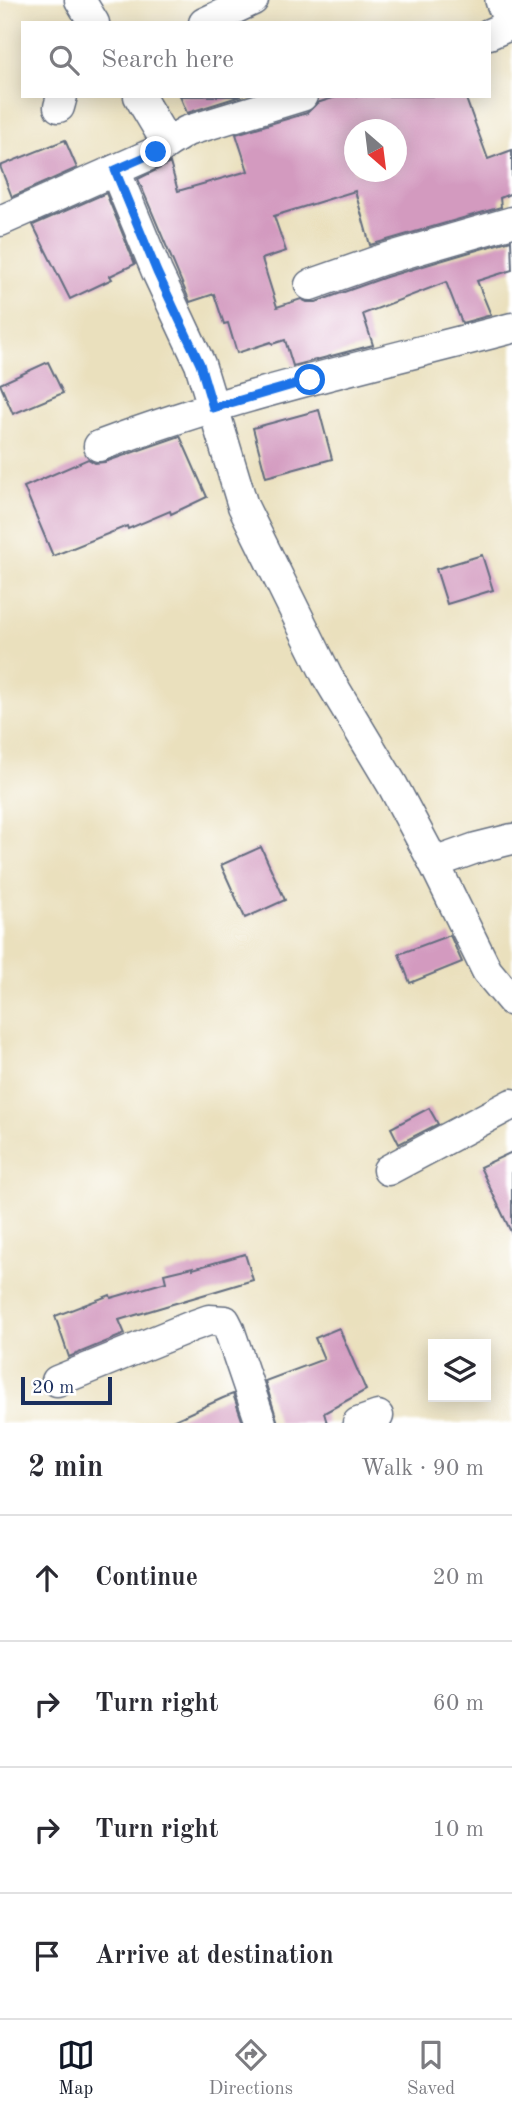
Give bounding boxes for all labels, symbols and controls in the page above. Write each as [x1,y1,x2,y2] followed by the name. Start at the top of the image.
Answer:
[21,21,491,98] search box
[45,41,83,79] icon: search
[101,47,234,73] text: Search here
[344,119,407,182] north arrow
[140,136,171,167] route end
[294,364,325,395] route start
[428,1339,491,1402] map controls
[428,1339,491,1402] button: layers
[21,1374,112,1406] scale bar
[32,1379,74,1398] text: 20 m
[28,1453,103,1483] text: 2 min
[361,1457,484,1480] text: Walk · 90 m
[28,1559,66,1597] icon: ahead
[95,1565,198,1591] text: Continue
[433,1566,484,1589] text: 20 m
[28,1685,66,1723] icon: right
[95,1691,218,1717] text: Turn right
[433,1692,484,1715] text: 60 m
[28,1811,66,1849] icon: right
[95,1817,218,1843] text: Turn right
[433,1818,484,1841] text: 10 m
[28,1937,66,1975] icon: arrive
[95,1943,334,1969] text: Arrive at destination
[57,2036,95,2101] tab: Map
[209,2036,293,2101] tab: Directions
[407,2036,455,2101] tab: Saved

